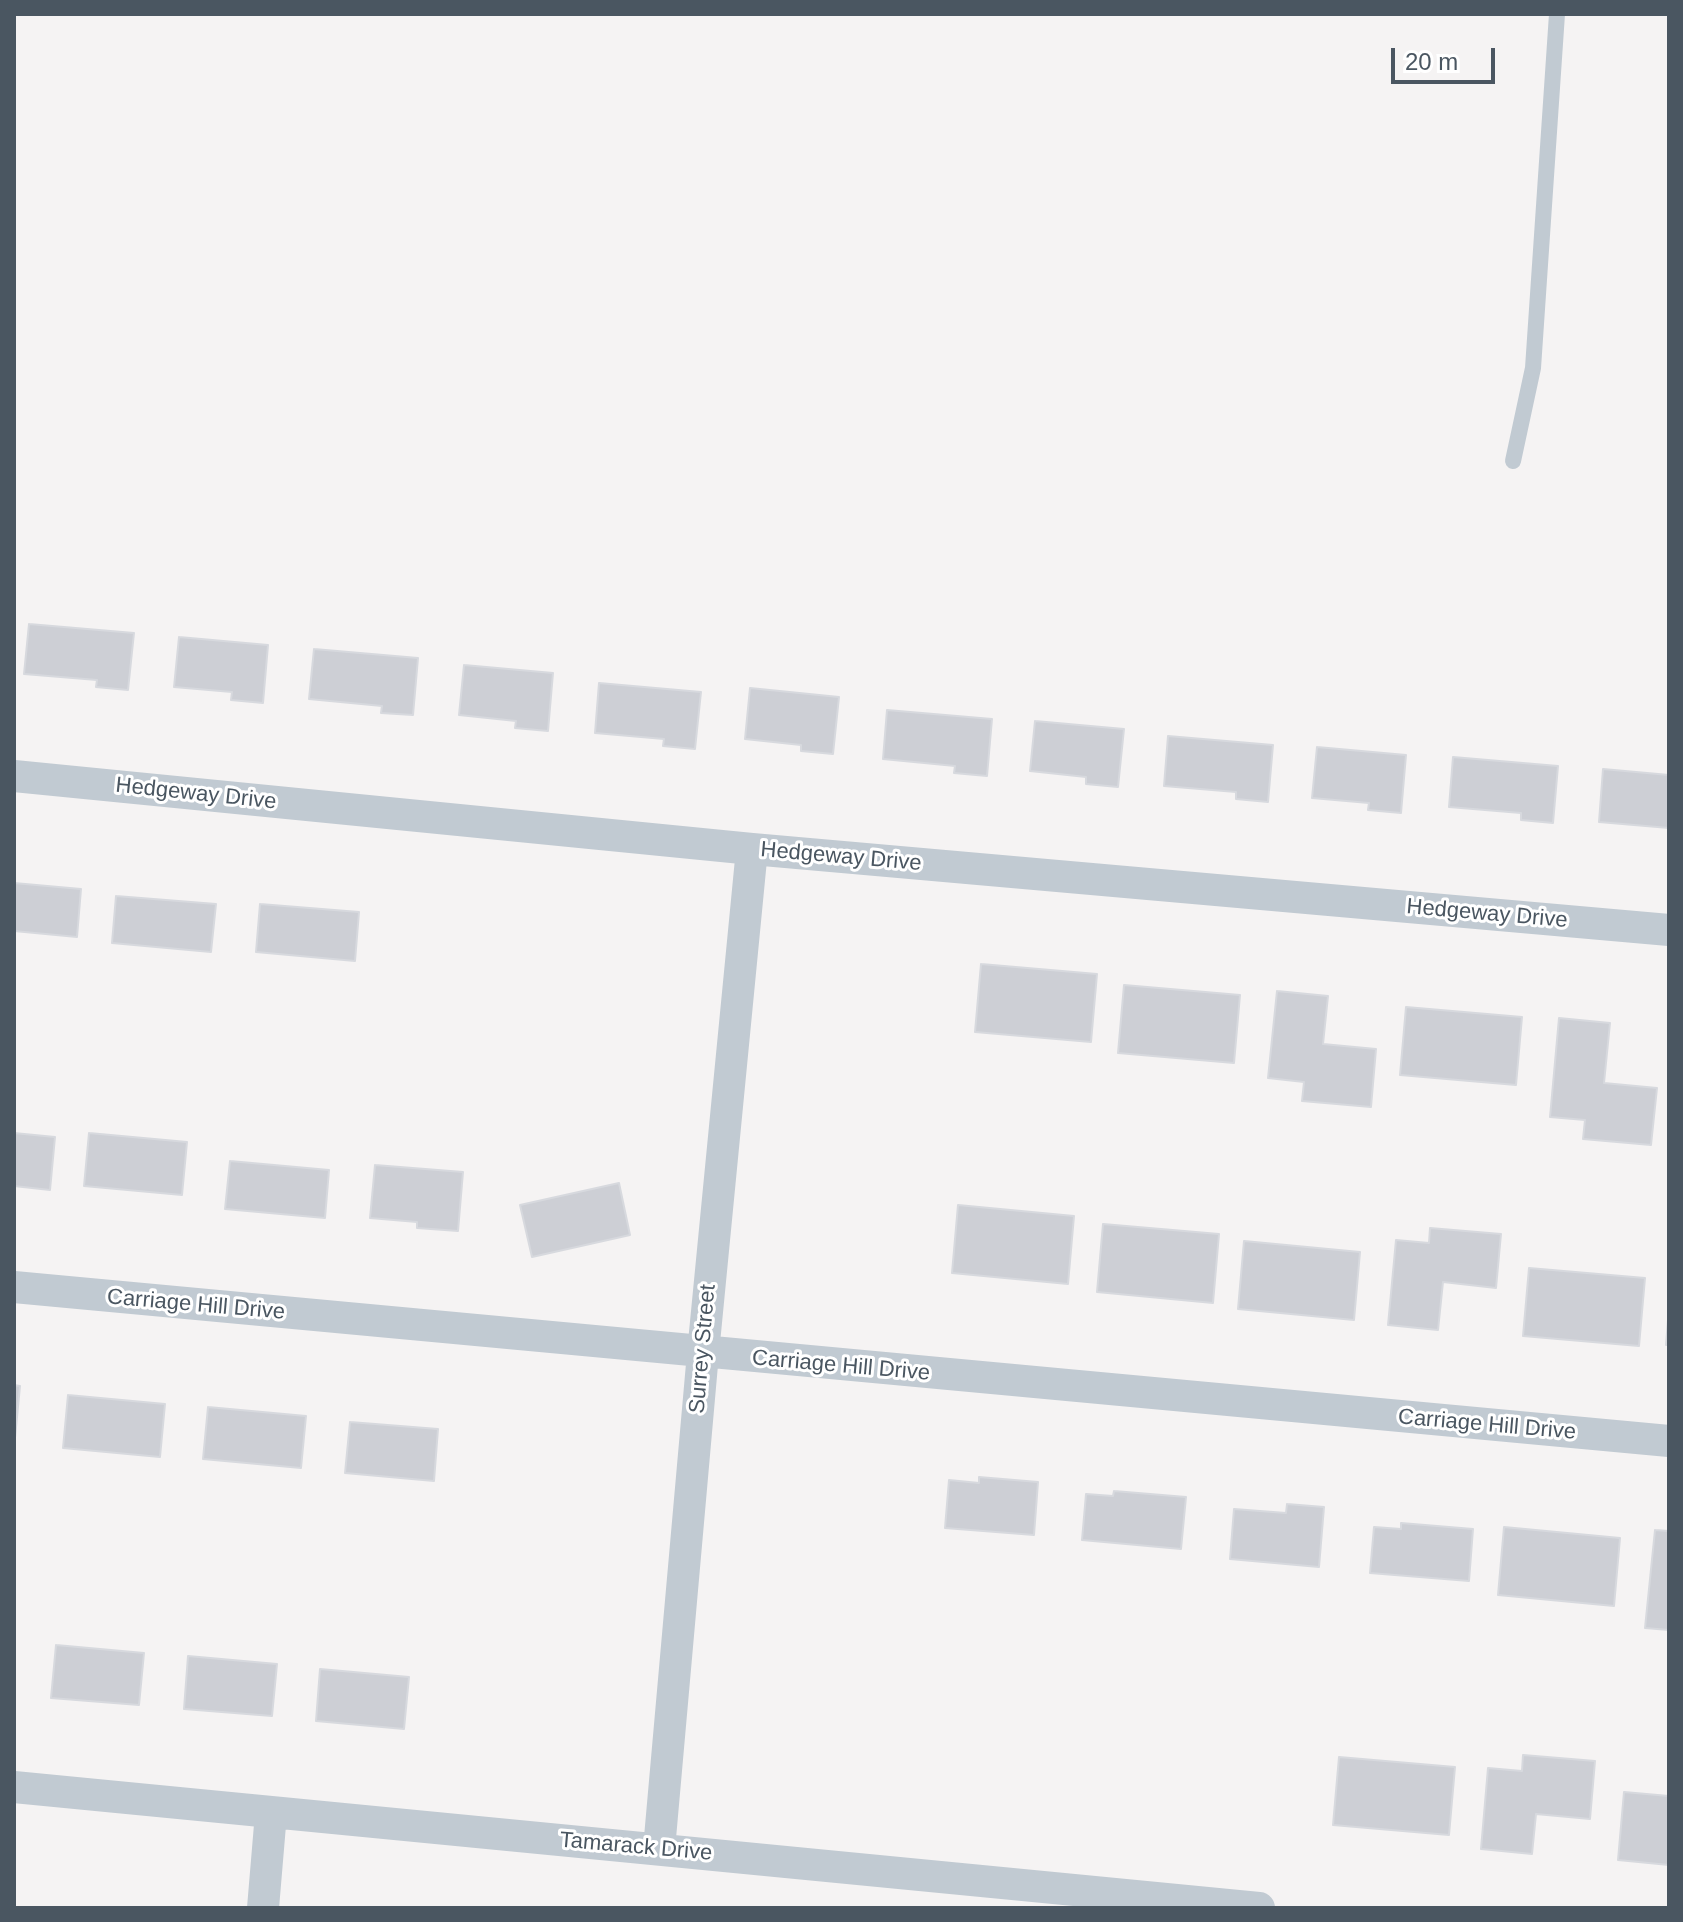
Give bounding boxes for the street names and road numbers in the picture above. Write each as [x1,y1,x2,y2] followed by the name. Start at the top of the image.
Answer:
[114,772,278,816] street label: Hedgeway Drive
[759,837,923,877] street label: Hedgeway Drive
[1405,894,1569,934] street label: Hedgeway Drive
[684,1283,722,1415] street label: Surrey Street
[106,1284,286,1326] street label: Carriage Hill Drive
[751,1345,931,1387] street label: Carriage Hill Drive
[1397,1404,1577,1446] street label: Carriage Hill Drive
[559,1827,713,1867] street label: Tamarack Drive

